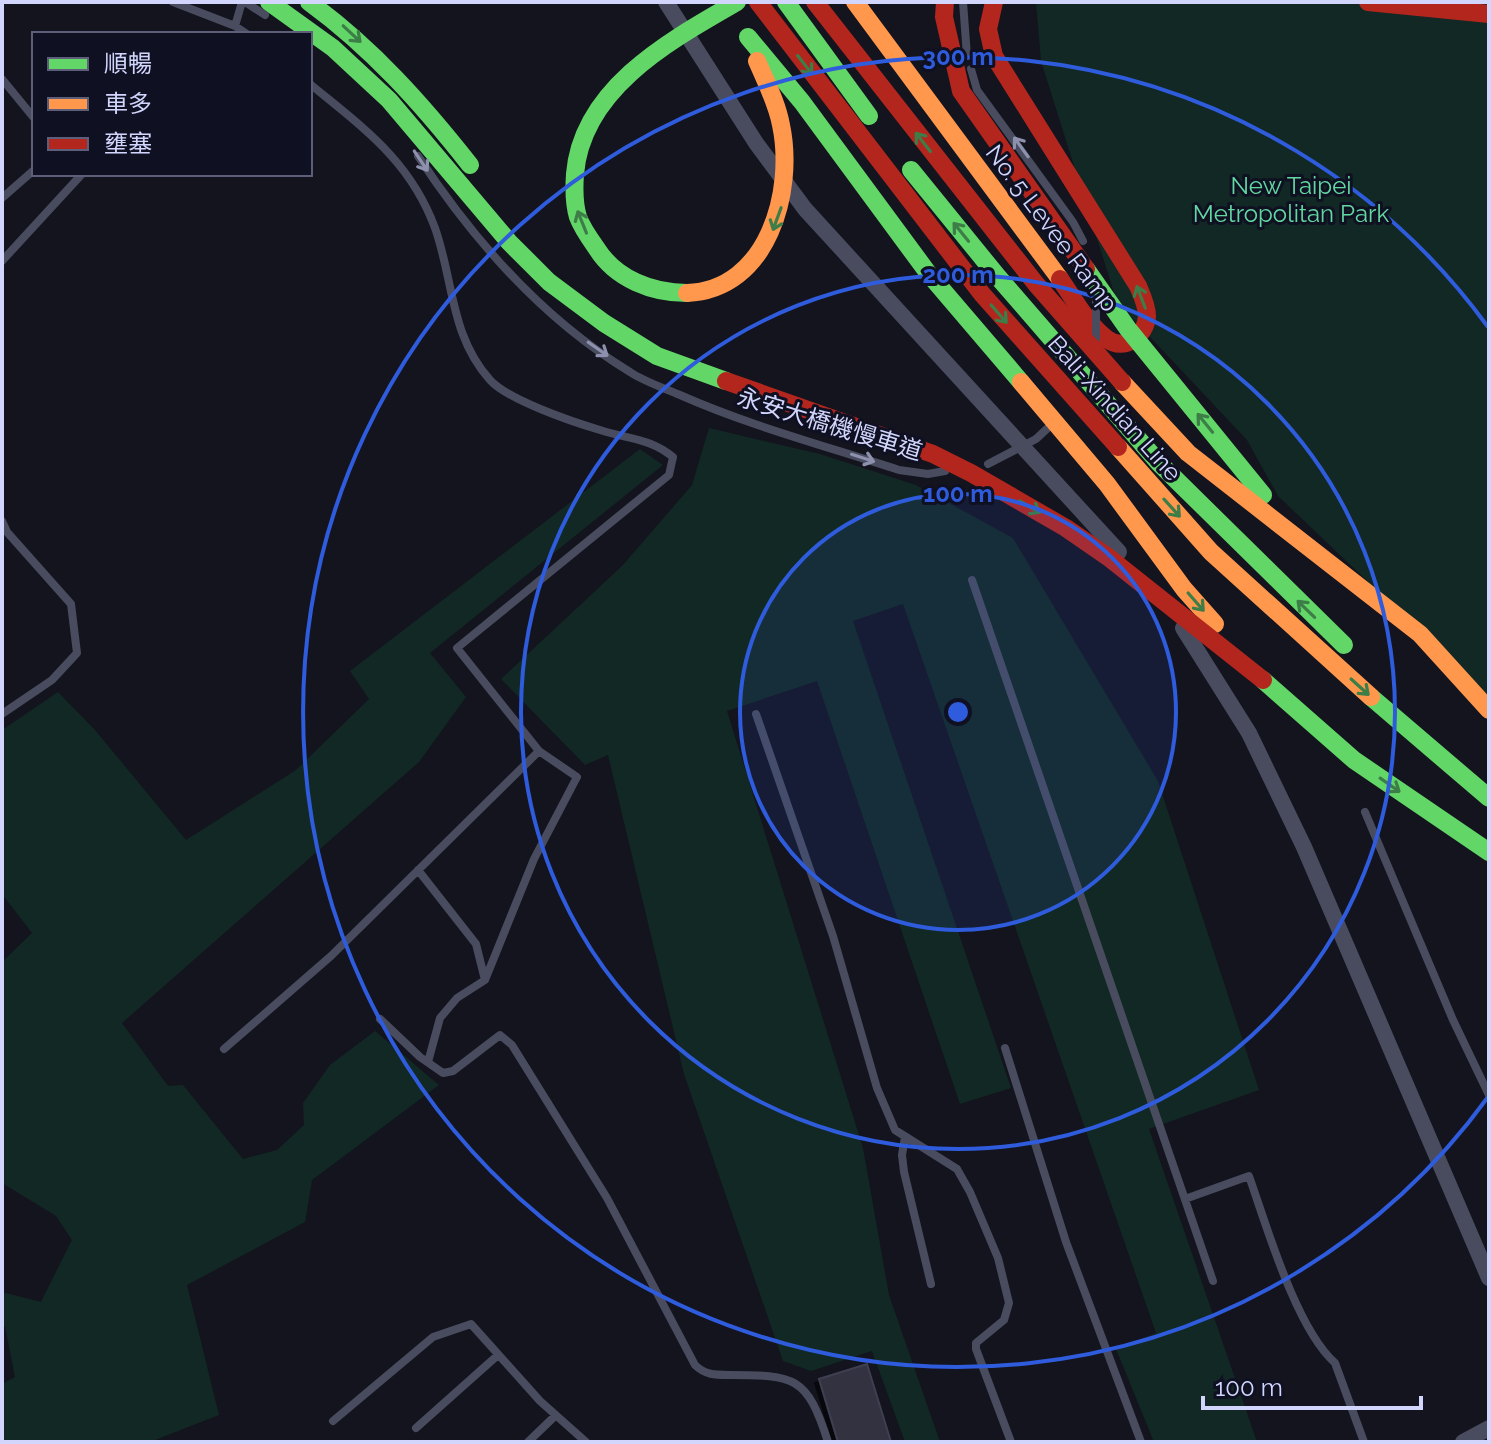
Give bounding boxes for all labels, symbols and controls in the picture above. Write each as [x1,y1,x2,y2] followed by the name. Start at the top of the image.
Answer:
[341,24,361,42] one-way arrow
[32,32,312,176] legend
[923,42,993,71] text: 300 m
[104,49,152,78] text: 順暢
[796,54,813,75] one-way arrow
[104,89,152,118] text: 車多
[104,129,152,158] text: 壅塞
[915,132,932,153] one-way arrow
[1012,137,1029,158] one-way arrow
[980,139,1124,317] street label: No. 5 Levee Ramp
[413,149,430,171] one-way arrow
[1193,171,1389,228] park label: New Taipei Metropolitan Park
[769,206,783,231] one-way arrow
[574,210,588,235] one-way arrow
[953,221,971,242] one-way arrow
[922,260,994,289] text: 200 m
[1133,285,1147,310] one-way arrow
[990,303,1008,323] one-way arrow
[1042,329,1188,487] street label: Bali-Xindian Line
[586,341,608,357] one-way arrow
[734,382,926,466] street label: 永安大橋機慢車道
[1196,414,1214,434] one-way arrow
[850,452,875,467] one-way arrow
[923,479,993,508] text: 100 m
[1162,498,1180,518] one-way arrow
[1018,499,1041,515] one-way arrow
[1187,592,1205,612] one-way arrow
[1297,601,1317,619] one-way arrow
[1350,678,1370,696] one-way arrow
[944,698,972,726] centre of rings
[1379,777,1401,793] one-way arrow
[1203,1360,1421,1410] scale bar
[1215,1373,1283,1402] text: 100 m

